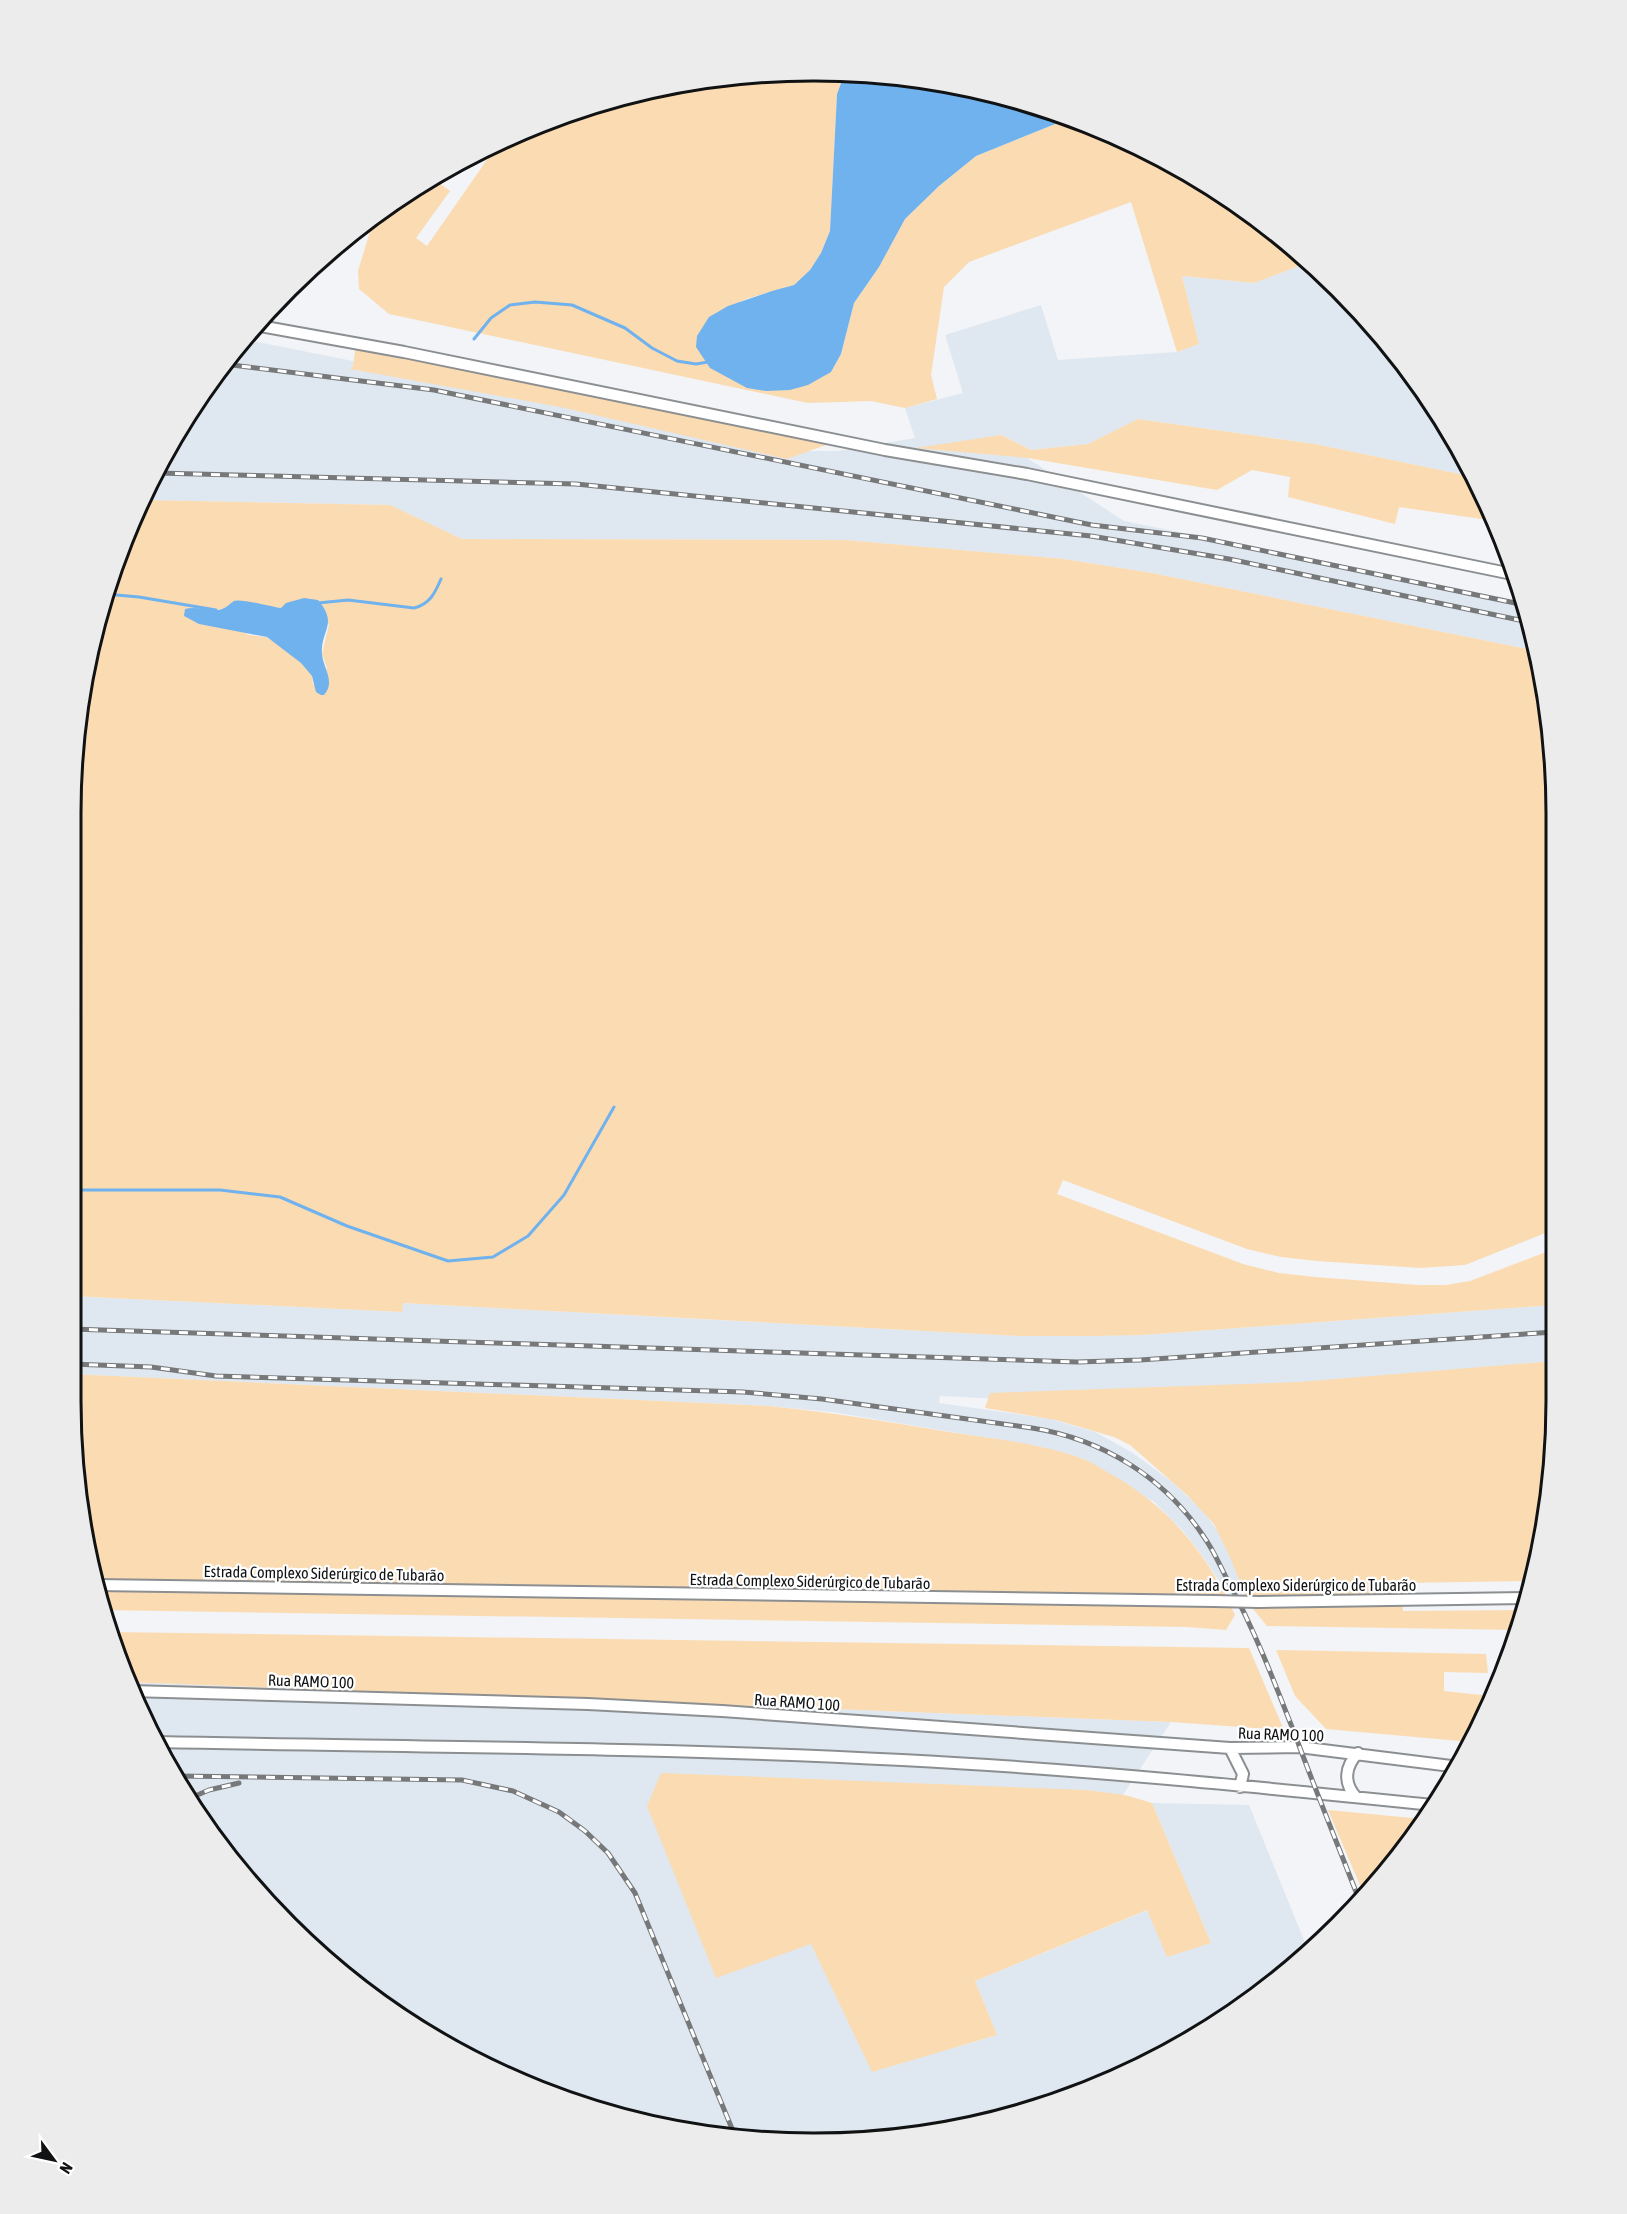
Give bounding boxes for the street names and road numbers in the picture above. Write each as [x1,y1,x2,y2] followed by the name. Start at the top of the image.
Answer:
[204,1562,444,1585] street label: Estrada Complexo Siderúrgico de Tubarão
[690,1570,930,1593] street label: Estrada Complexo Siderúrgico de Tubarão
[1176,1576,1416,1595] street label: Estrada Complexo Siderúrgico de Tubarão
[268,1671,354,1691] street label: Rua RAMO 100
[753,1690,841,1714] street label: Rua RAMO 100
[1238,1724,1324,1744] street label: Rua RAMO 100

